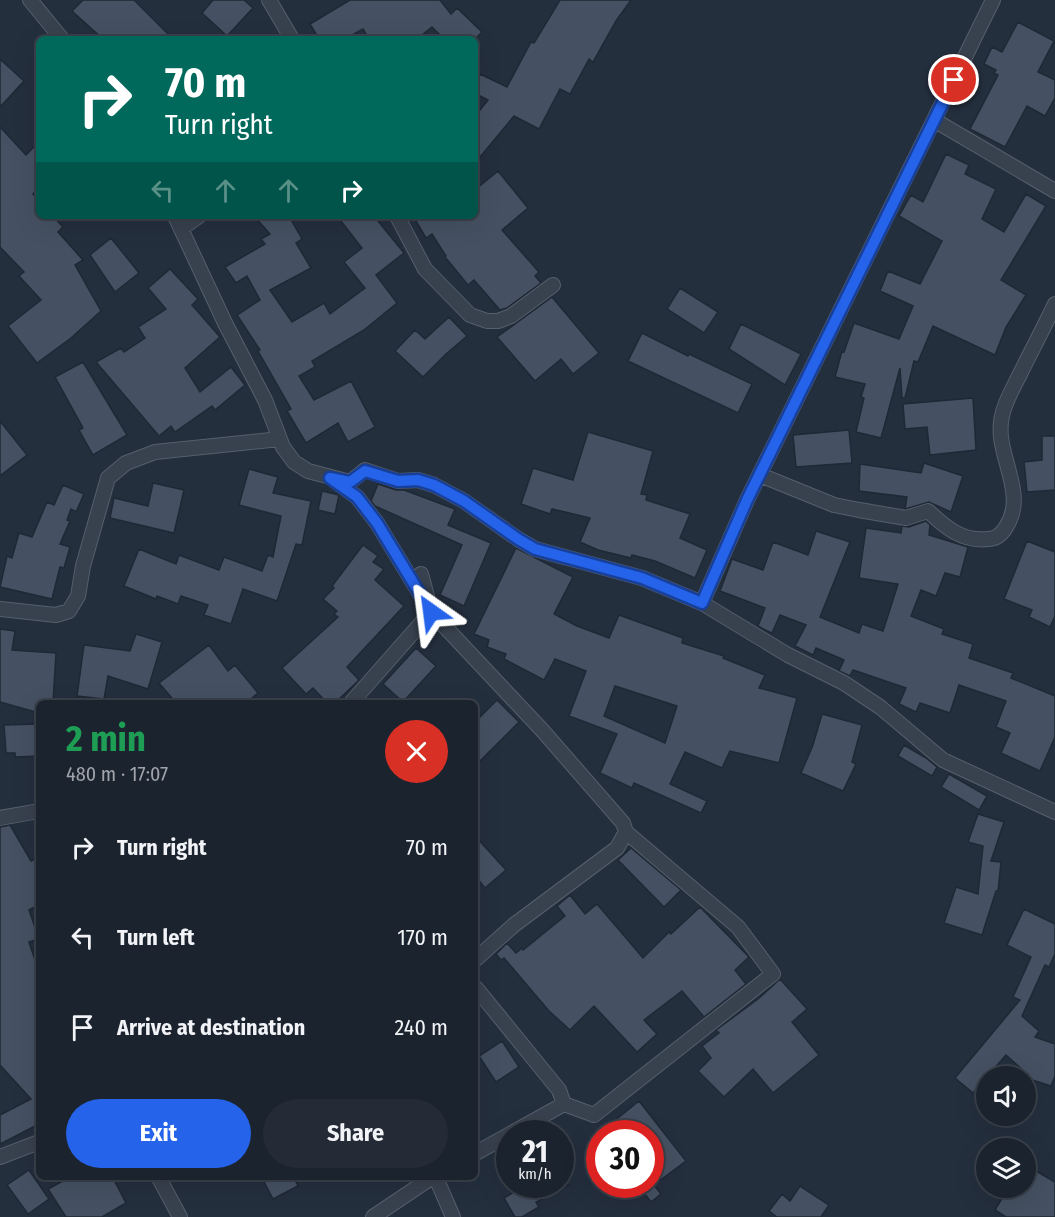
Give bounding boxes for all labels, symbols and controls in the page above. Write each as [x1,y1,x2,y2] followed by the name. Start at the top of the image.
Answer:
[928,54,979,105] pin
[165,58,246,108] text: 70 m
[66,60,144,138] icon: right
[937,63,970,96] icon: arrive
[165,109,273,141] text: Turn right
[146,174,179,207] icon: left
[209,174,242,207] icon: ahead
[272,174,305,207] icon: ahead
[335,174,368,207] icon: right
[399,580,463,644] position arrow
[66,717,146,761] text: 2 min
[385,720,448,783] button: close
[66,762,168,786] text: 480 m · 17:07
[66,831,99,864] icon: right
[117,834,206,861] text: Turn right
[406,834,448,861] text: 70 m
[66,921,99,954] icon: left
[117,924,195,951] text: Turn left
[397,924,448,951] text: 170 m
[66,1011,99,1044] icon: arrive
[117,1014,305,1041] text: Arrive at destination
[395,1014,448,1041] text: 240 m
[976,1066,1036,1198] map controls
[976,1066,1036,1126] button: sound
[66,1099,251,1168] button: Exit
[263,1099,448,1168] button: Share
[586,1120,664,1198] speed limit sign: 30
[522,1134,548,1170] text: 21
[976,1138,1036,1198] button: layers
[518,1165,552,1183] text: km/h

